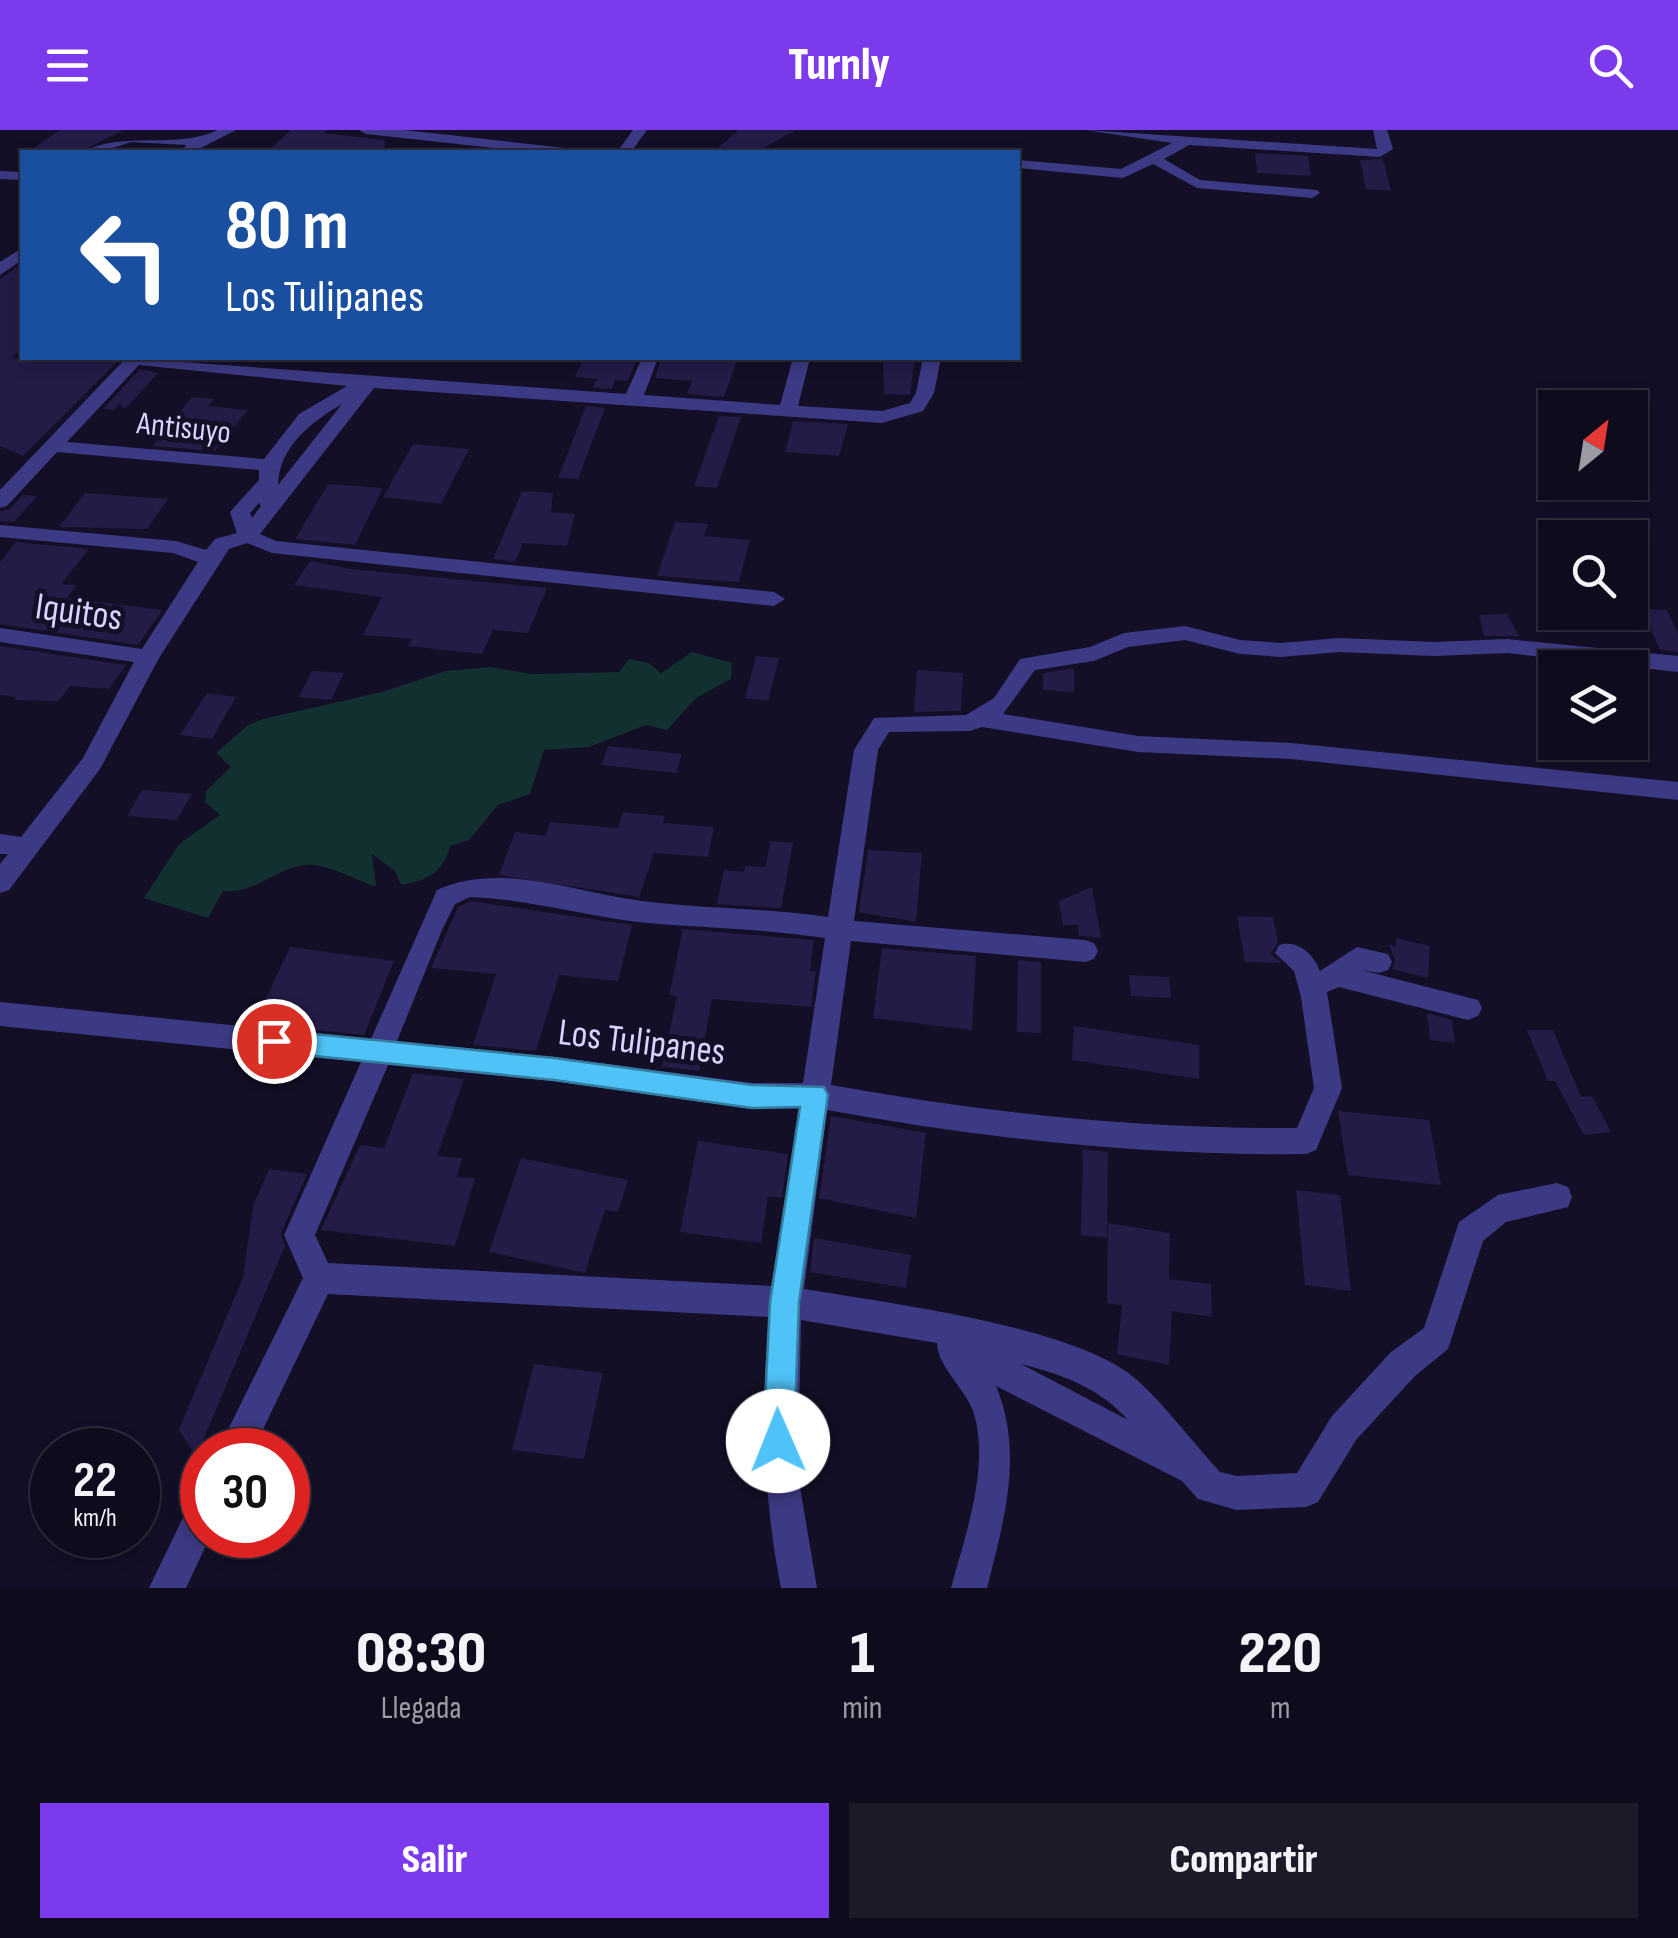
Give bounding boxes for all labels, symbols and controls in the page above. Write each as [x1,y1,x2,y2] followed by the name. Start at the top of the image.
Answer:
[40,38,95,93] icon: menu
[788,38,890,93] text: Turnly
[1583,38,1638,93] icon: search
[225,185,349,269] text: 80 m
[60,190,190,320] icon: left
[225,270,424,325] text: Los Tulipanes
[1538,390,1648,500] north arrow
[1538,390,1648,760] map controls
[134,404,233,453] street label: Antisuyo
[1538,520,1648,630] button: search
[33,584,125,641] street label: Iquitos
[1538,650,1648,760] button: layers
[232,999,317,1084] pin
[556,1010,728,1075] street label: Los Tulipanes
[247,1014,302,1069] icon: arrive
[726,1389,830,1493] position arrow
[180,1428,310,1558] speed limit sign: 30
[73,1451,117,1511] text: 22
[73,1503,117,1534] text: km/h
[356,1618,486,1690] text: 08:30
[850,1618,875,1690] text: 1
[1239,1618,1322,1690] text: 220
[381,1689,462,1728] text: Llegada
[842,1689,882,1728] text: min
[1270,1689,1291,1728] text: m
[40,1803,829,1918] button: Salir
[849,1803,1638,1918] button: Compartir

